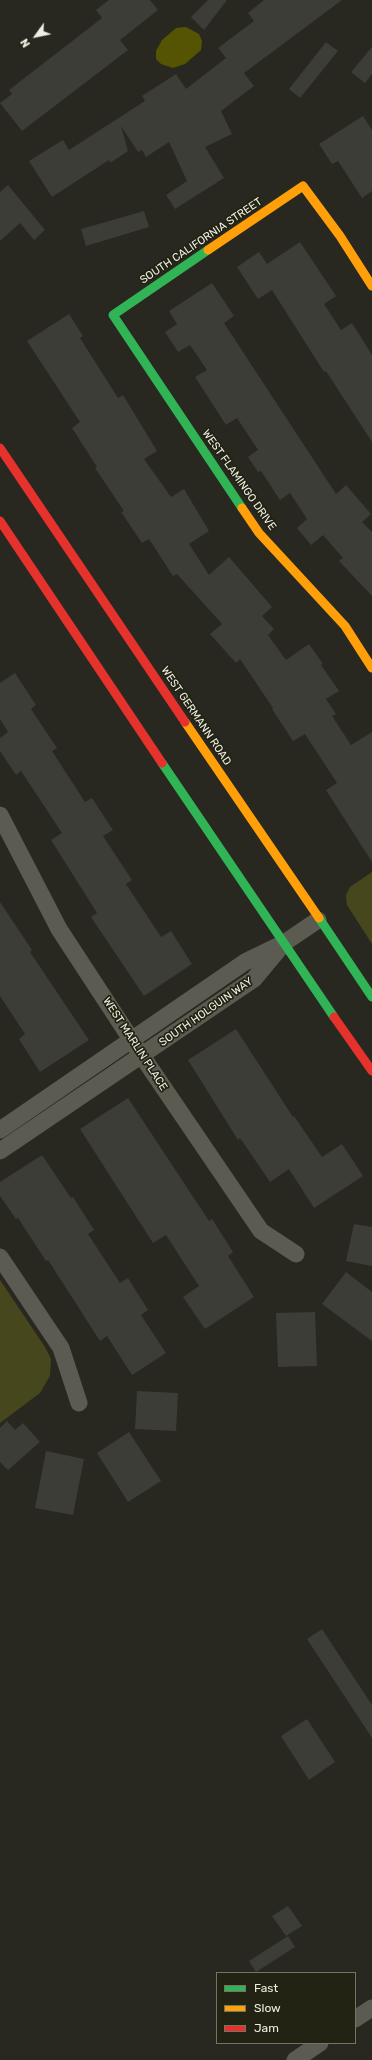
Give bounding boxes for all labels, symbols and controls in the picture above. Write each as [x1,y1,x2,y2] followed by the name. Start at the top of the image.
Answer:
[16,16,56,56] north arrow
[18,36,33,50] text: N
[137,195,265,287] street label: SOUTH CALIFORNIA STREET
[199,427,279,533] street label: WEST FLAMINGO DRIVE
[158,664,234,768] street label: WEST GERMANN ROAD
[157,975,255,1049] street label: SOUTH HOLGUIN WAY
[100,995,170,1093] street label: WEST MARLIN PLACE
[216,1972,356,2044] legend
[254,1981,278,1995] text: Fast
[254,2001,281,2015] text: Slow
[254,2021,279,2035] text: Jam

